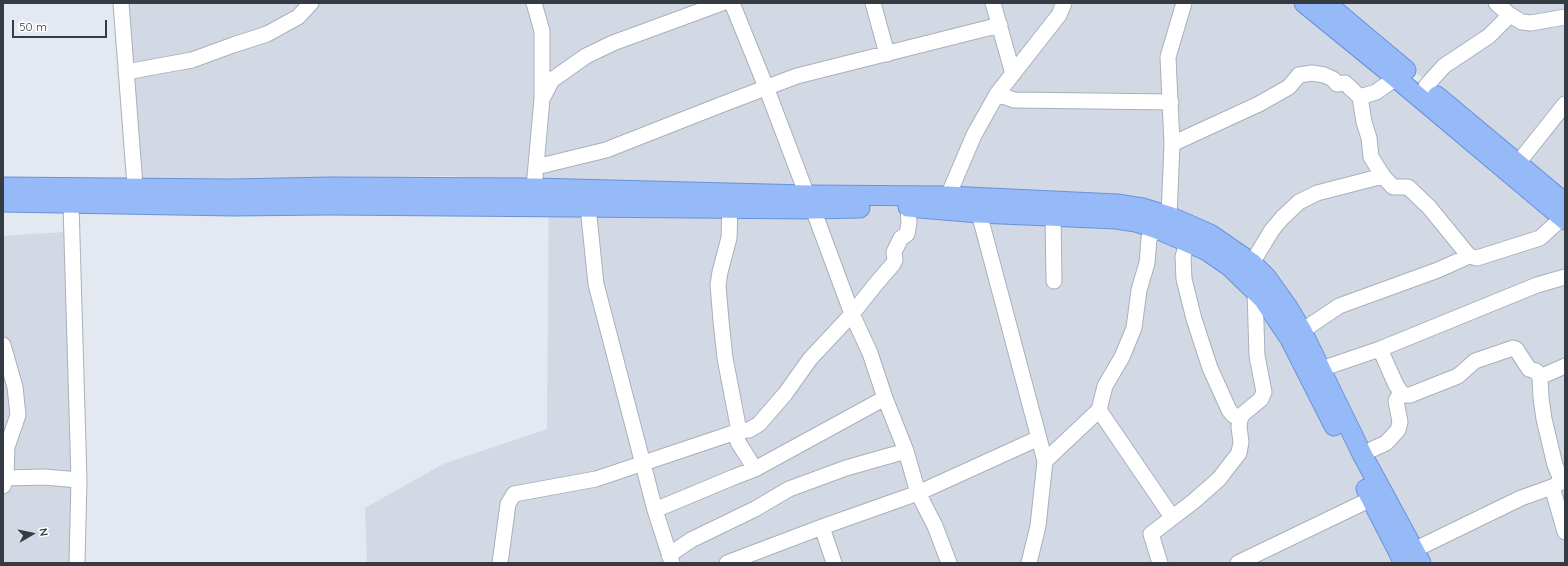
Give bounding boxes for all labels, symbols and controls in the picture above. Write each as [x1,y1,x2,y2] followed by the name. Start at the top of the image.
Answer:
[14,12,109,38] scale bar
[19,19,47,34] text: 50 m
[12,514,52,554] north arrow
[36,527,51,537] text: N

